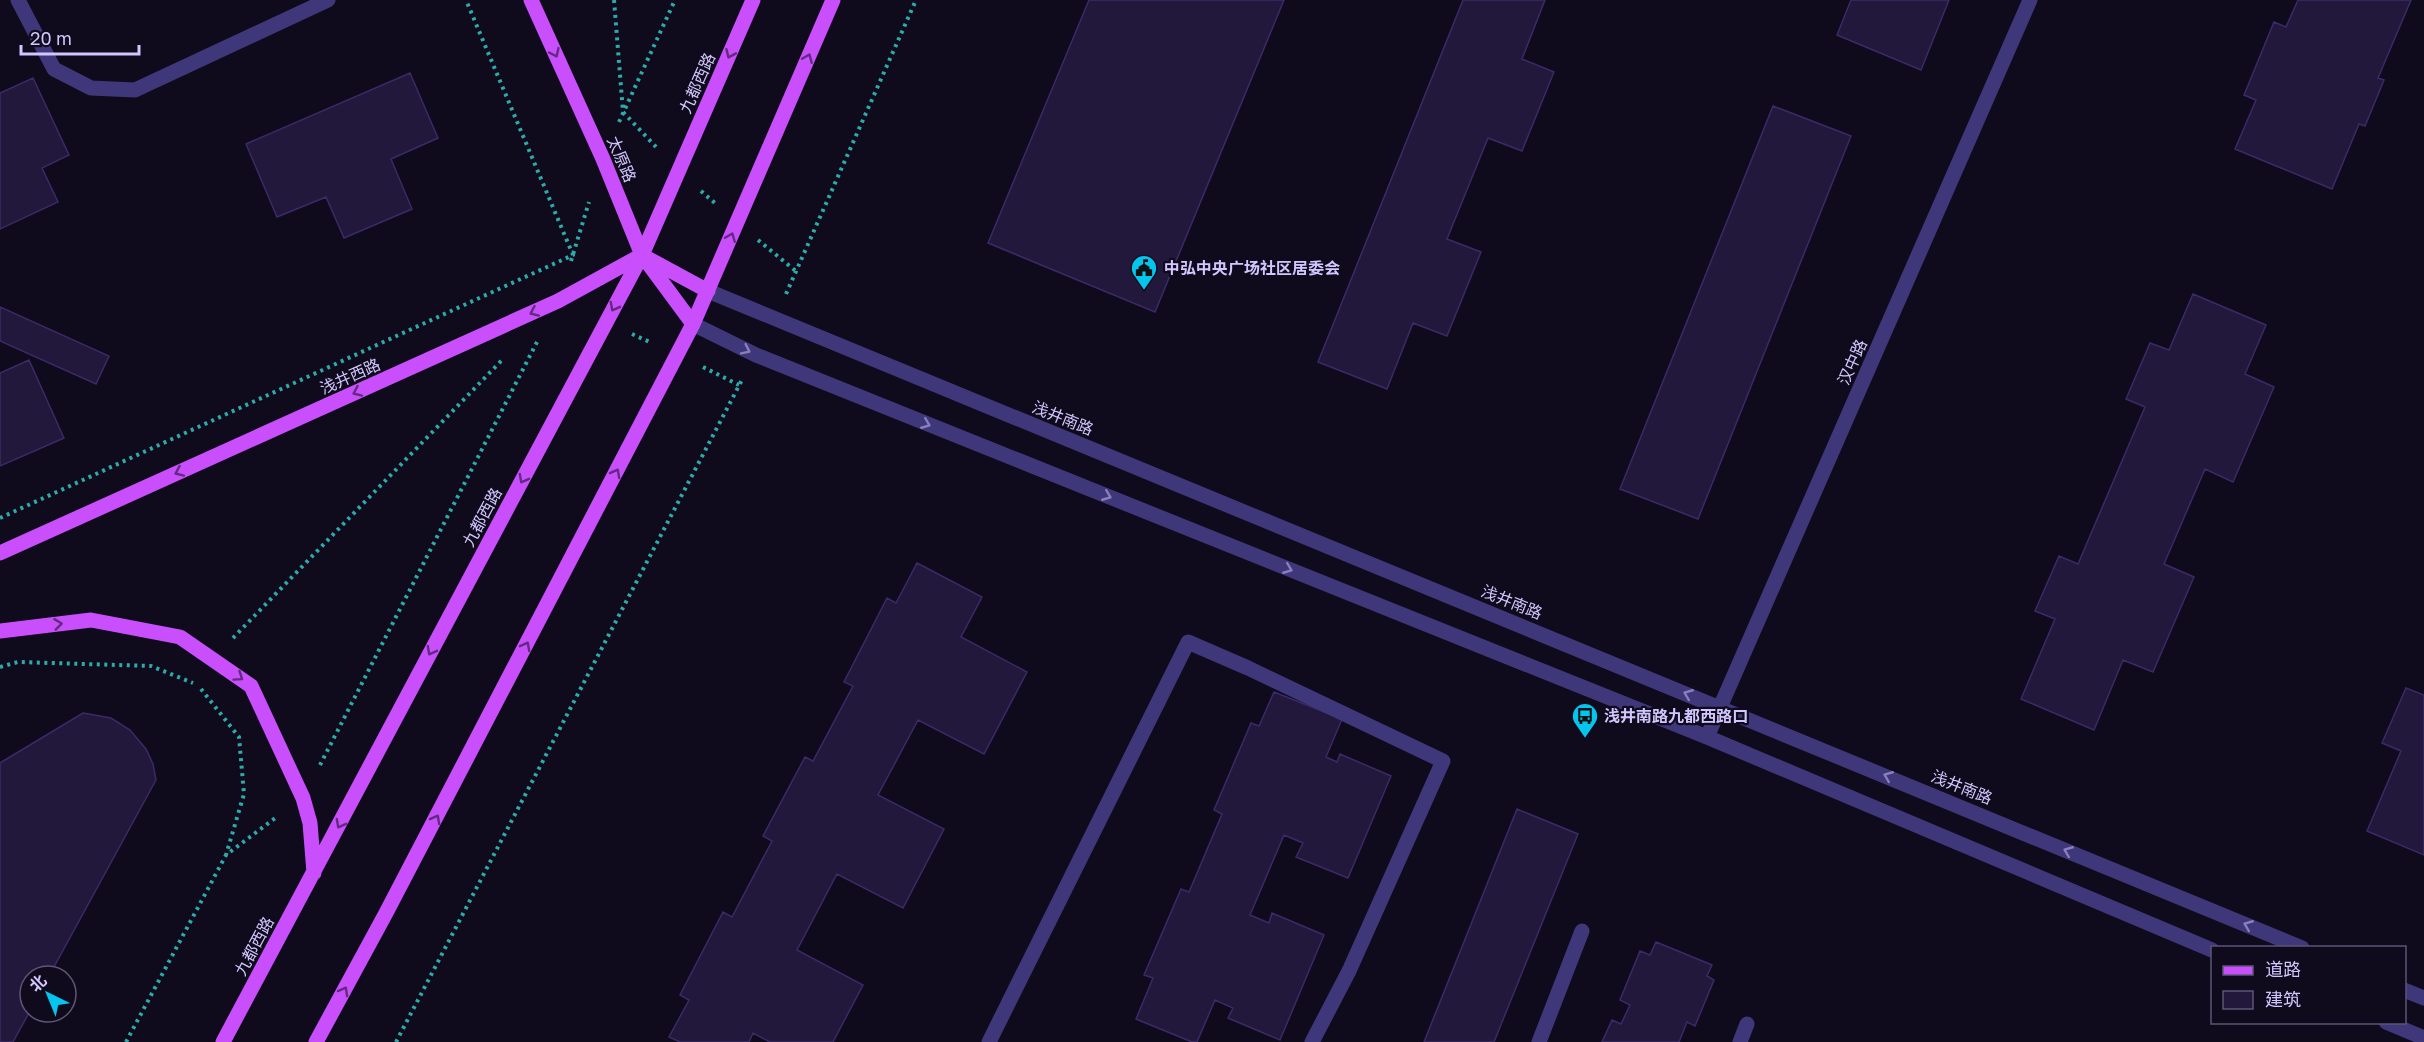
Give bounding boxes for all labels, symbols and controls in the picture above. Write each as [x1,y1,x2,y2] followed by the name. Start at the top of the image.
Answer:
[21,18,140,56] scale bar
[30,27,72,49] text: 20 m
[548,47,560,58] one-way arrow
[725,47,737,58] one-way arrow
[675,50,719,116] street label: 九都西路
[801,53,813,64] one-way arrow
[603,133,641,185] street label: 太原路
[724,232,736,243] one-way arrow
[1129,253,1159,291] public building icon: 中弘中央广场社区居委会
[1164,258,1340,278] place label: 中弘中央广场社区居委会
[610,300,621,311] one-way arrow
[530,305,541,317] one-way arrow
[1833,336,1871,388] street label: 汉中路
[739,343,750,354] one-way arrow
[317,354,383,398] street label: 浅井西路
[352,385,363,397] one-way arrow
[1030,397,1096,439] street label: 浅井南路
[920,417,931,429] one-way arrow
[174,465,185,477] one-way arrow
[609,468,620,479] one-way arrow
[518,473,530,484] one-way arrow
[458,484,506,550] street label: 九都西路
[1101,489,1112,501] one-way arrow
[1282,562,1293,574] one-way arrow
[1479,581,1545,623] street label: 浅井南路
[53,619,63,631] one-way arrow
[518,641,530,652] one-way arrow
[427,645,439,656] one-way arrow
[232,670,243,681] one-way arrow
[1683,689,1694,701] one-way arrow
[1570,701,1600,739] bus stop icon: 浅井南路九都西路口
[1604,706,1748,726] place label: 浅井南路九都西路口
[1929,766,1995,808] street label: 浅井南路
[1883,771,1894,783] one-way arrow
[428,814,440,825] one-way arrow
[336,817,347,828] one-way arrow
[2063,846,2074,858] one-way arrow
[230,913,278,979] street label: 九都西路
[2243,920,2254,932] one-way arrow
[2211,946,2406,1024] legend
[2265,958,2301,980] text: 道路
[18,964,78,1024] north arrow
[25,970,50,996] text: 北
[337,986,348,997] one-way arrow
[2265,988,2301,1010] text: 建筑

